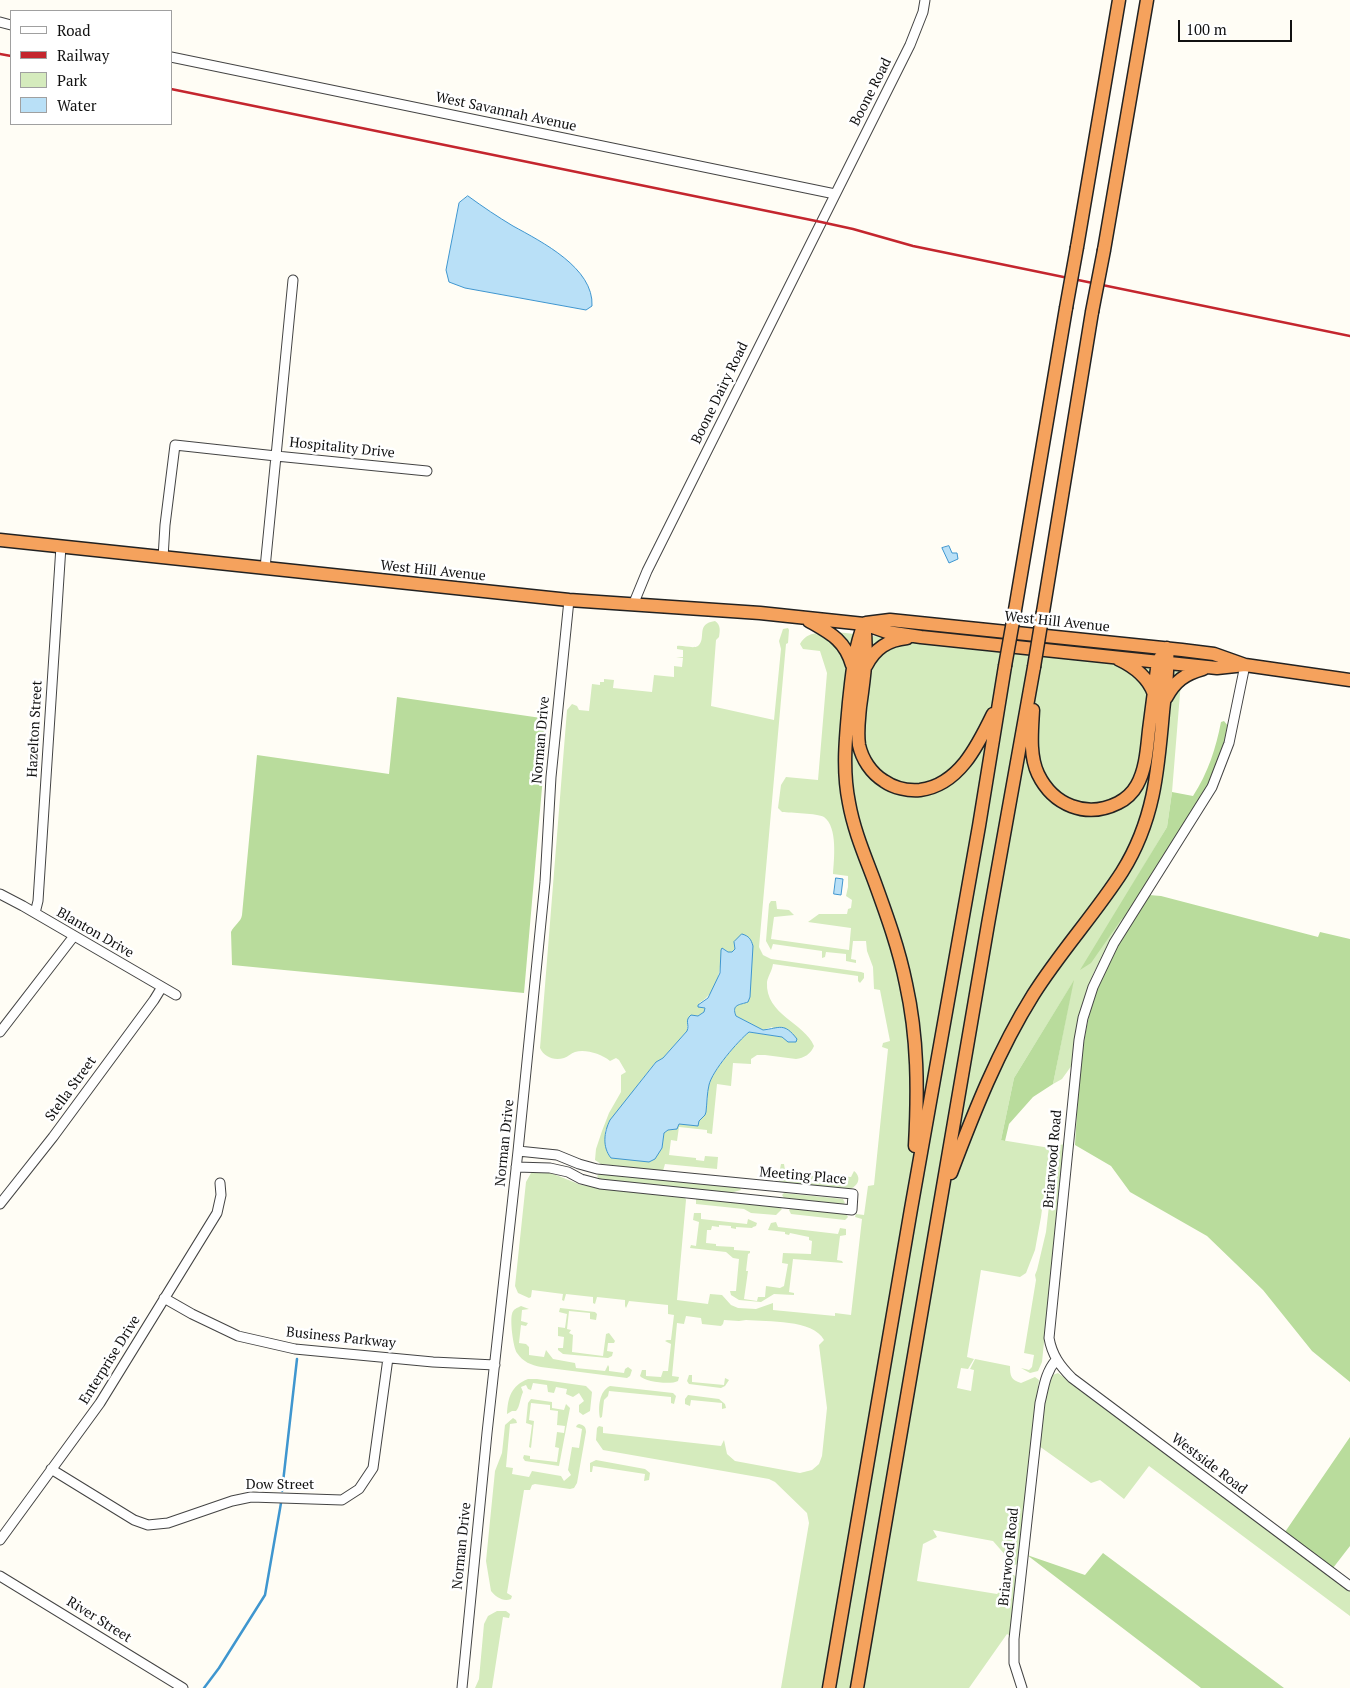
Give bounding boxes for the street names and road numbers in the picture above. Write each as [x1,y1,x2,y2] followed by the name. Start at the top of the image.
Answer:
[847,55,895,129] street label: Boone Road
[434,89,578,135] street label: West Savannah Avenue
[688,339,752,447] street label: Boone Dairy Road
[288,434,396,462] street label: Hospitality Drive
[379,557,487,585] street label: West Hill Avenue
[1003,608,1111,636] street label: West Hill Avenue
[24,680,46,778] street label: Hazelton Street
[529,696,553,784] street label: Norman Drive
[53,904,137,962] street label: Blanton Drive
[42,1053,100,1125] street label: Stella Street
[492,1099,518,1187] street label: Norman Drive
[1040,1109,1066,1209] street label: Briarwood Road
[759,1164,847,1188] street label: Meeting Place
[76,1313,144,1407] street label: Enterprise Drive
[285,1324,397,1352] street label: Business Parkway
[1168,1430,1250,1498] street label: Westside Road
[246,1477,314,1493] street label: Dow Street
[449,1502,475,1590] street label: Norman Drive
[995,1507,1023,1607] street label: Briarwood Road
[64,1593,134,1647] street label: River Street

